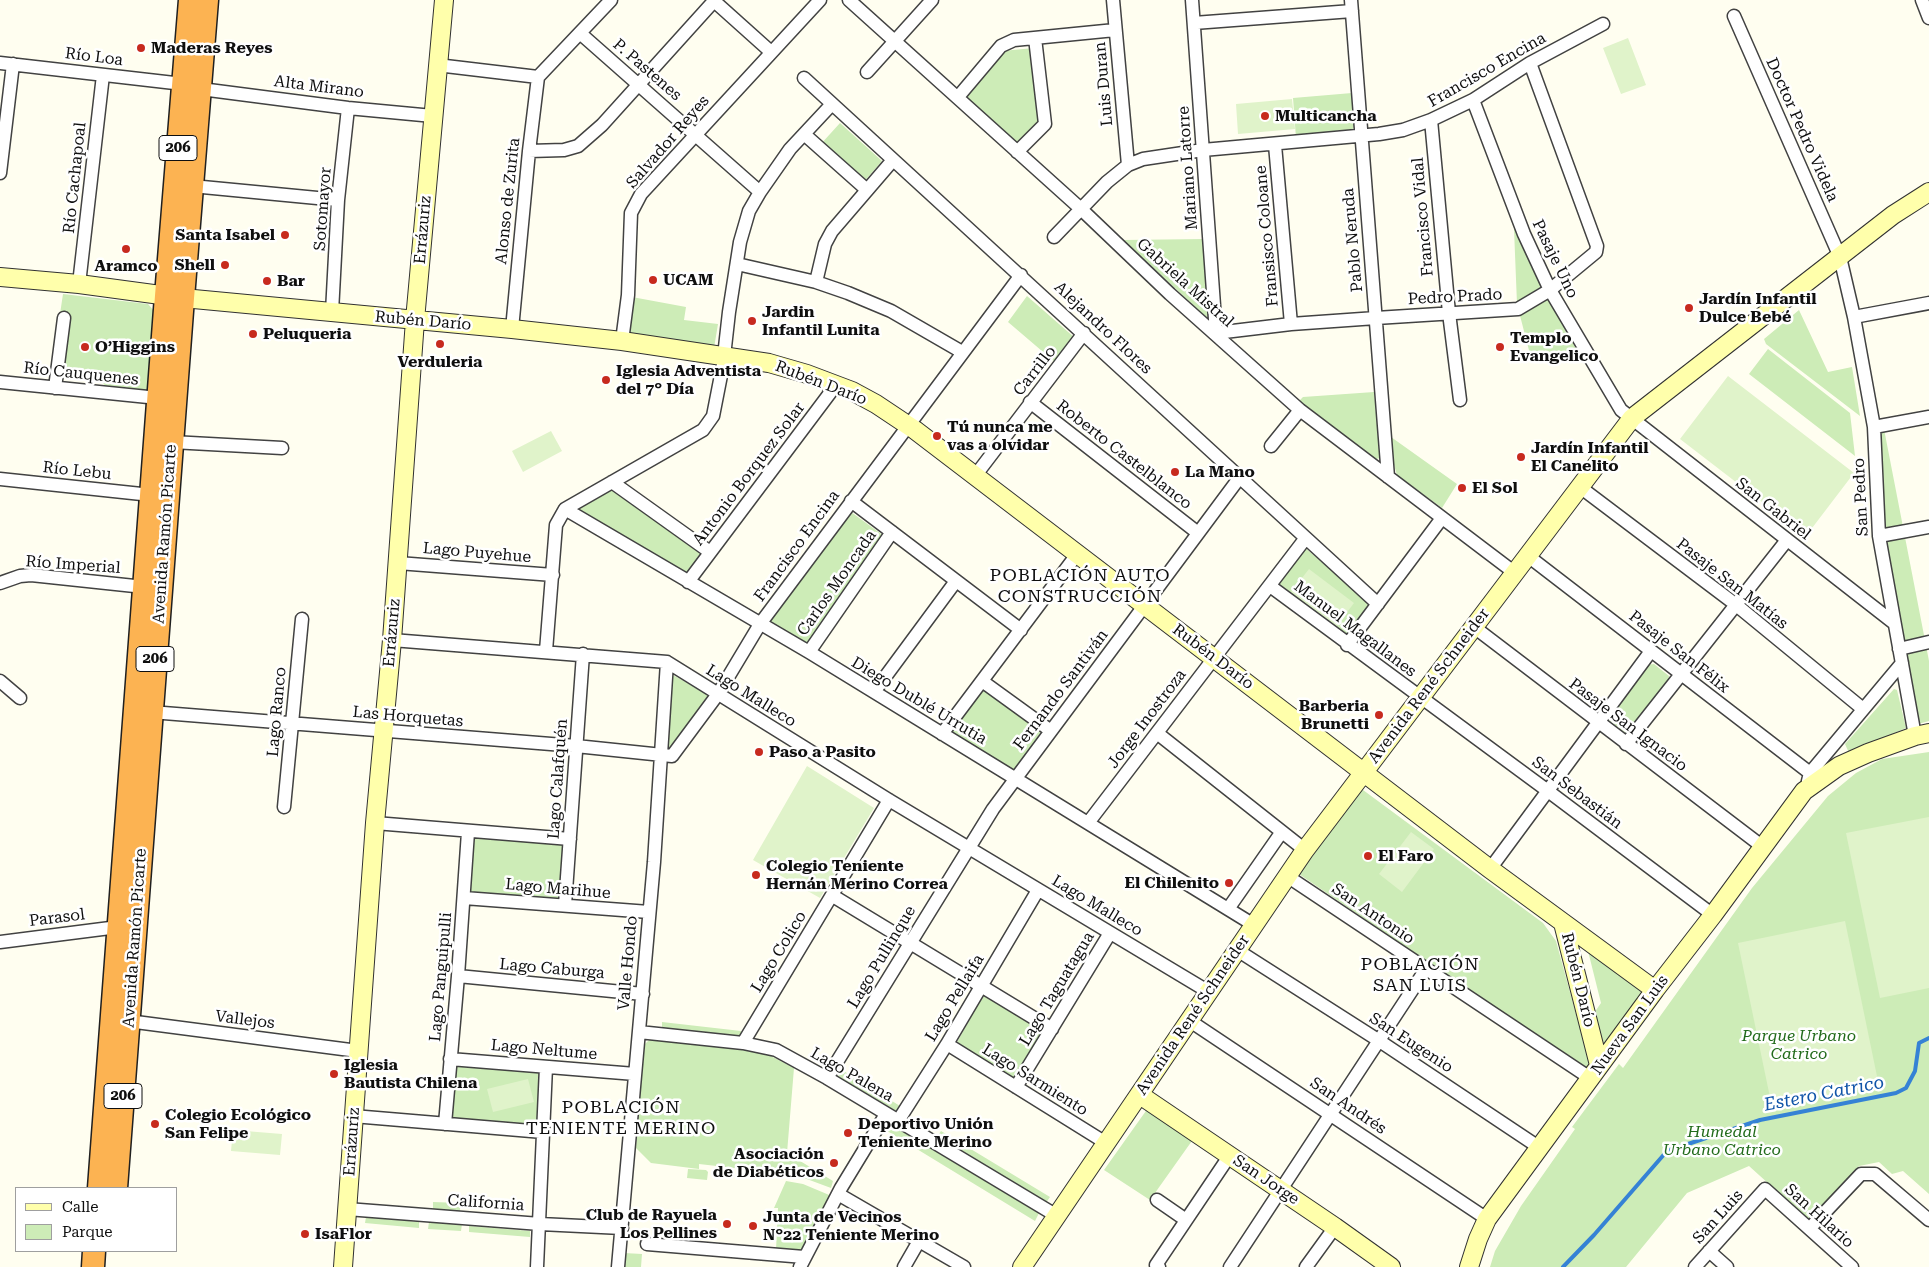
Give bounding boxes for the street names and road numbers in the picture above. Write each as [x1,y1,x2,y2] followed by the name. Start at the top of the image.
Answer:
[1425,28,1549,112] street label: Francisco Encina
[609,35,685,105] street label: P. Pastenes
[1091,41,1117,127] street label: Luis Duran
[64,44,124,70] street label: Río Loa
[1762,55,1842,205] street label: Doctor Pedro Videla
[273,72,365,102] street label: Alta Mirano
[622,92,714,192] street label: Salvador Reyes
[1174,105,1202,231] street label: Mariano Latorre
[60,121,90,235] street label: Río Cachapoal
[159,136,197,160] road number: 206
[492,137,524,265] street label: Alonso de Zurita
[1408,157,1438,277] street label: Francisco Vidal
[1251,165,1283,307] street label: Fransisco Coloane
[310,166,336,252] street label: Sotomayor
[1339,187,1367,293] street label: Pablo Neruda
[410,195,436,265] street label: Errázuriz
[1528,217,1582,301] street label: Pasaje Uno
[1133,234,1237,332] street label: Gabriela Mistral
[1050,278,1156,378] street label: Alejandro Flores
[1407,285,1503,309] street label: Pedro Prado
[374,307,472,335] street label: Rubén Darío
[1010,342,1060,400] street label: Carrillo
[772,357,870,409] street label: Rubén Darío
[22,358,140,390] street label: Río Cauquenes
[1053,396,1195,514] street label: Roberto Castelblanco
[689,399,809,549] street label: Antonio Borquez Solar
[149,444,181,624] street label: Avenida Ramón Picarte
[1849,457,1873,537] street label: San Pedro
[42,458,112,484] street label: Río Lebu
[1732,474,1814,544] street label: San Gabriel
[750,487,844,605] street label: Francisco Encina
[793,526,881,640] street label: Carlos Moncada
[1672,534,1792,634] street label: Pasaje San Matías
[422,539,532,567] street label: Lago Puyehue
[25,552,121,578] street label: Río Imperial
[1290,577,1420,681] street label: Manuel Magallanes
[379,598,405,668] street label: Errázuriz
[1364,605,1494,767] street label: Avenida René Schneider
[1625,607,1733,697] street label: Pasaje San Félix
[1169,620,1257,694] street label: Rubén Darío
[1009,626,1113,754] street label: Fernando Santiván
[136,646,174,672] road number: 206
[848,653,990,749] street label: Diego Dublé Urrutia
[702,661,800,731] street label: Lago Malleco
[264,666,290,758] street label: Lago Ranco
[1104,666,1190,772] street label: Jorge Inostroza
[1565,674,1691,776] street label: Pasaje San Ignacio
[352,703,464,731] street label: Las Horquetas
[544,718,572,840] street label: Lago Calafquén
[1528,753,1626,833] street label: San Sebastián
[119,848,151,1028] street label: Avenida Ramón Picarte
[1048,871,1146,941] street label: Lago Malleco
[505,875,611,903] street label: Lago Marihue
[1328,879,1418,949] street label: San Antonio
[844,902,920,1012] street label: Lago Pullinque
[28,905,86,931] street label: Parasol
[747,908,811,996] street label: Lago Colico
[426,912,456,1042] street label: Lago Panguipulli
[614,915,642,1011] street label: Valle Hondo
[1015,929,1099,1049] street label: Lago Taguatagua
[1132,931,1254,1099] street label: Avenida René Schneider
[1557,931,1599,1029] street label: Rubén Darío
[921,951,989,1045] street label: Lago Pellaifa
[499,955,605,983] street label: Lago Caburga
[1587,971,1673,1079] street label: Nueva San Luis
[214,1007,276,1033] street label: Vallejos
[1366,1009,1456,1077] street label: San Eugenio
[490,1036,598,1064] street label: Lago Neltume
[979,1040,1091,1120] street label: Lago Sarmiento
[807,1044,897,1106] street label: Lago Palena
[1306,1074,1390,1138] street label: San Andrés
[104,1084,142,1108] road number: 206
[340,1107,364,1177] street label: Errázuriz
[1229,1151,1303,1209] street label: San Jorge
[1780,1180,1858,1252] street label: San Hilario
[1689,1186,1747,1248] street label: San Luis
[447,1191,525,1215] street label: California

